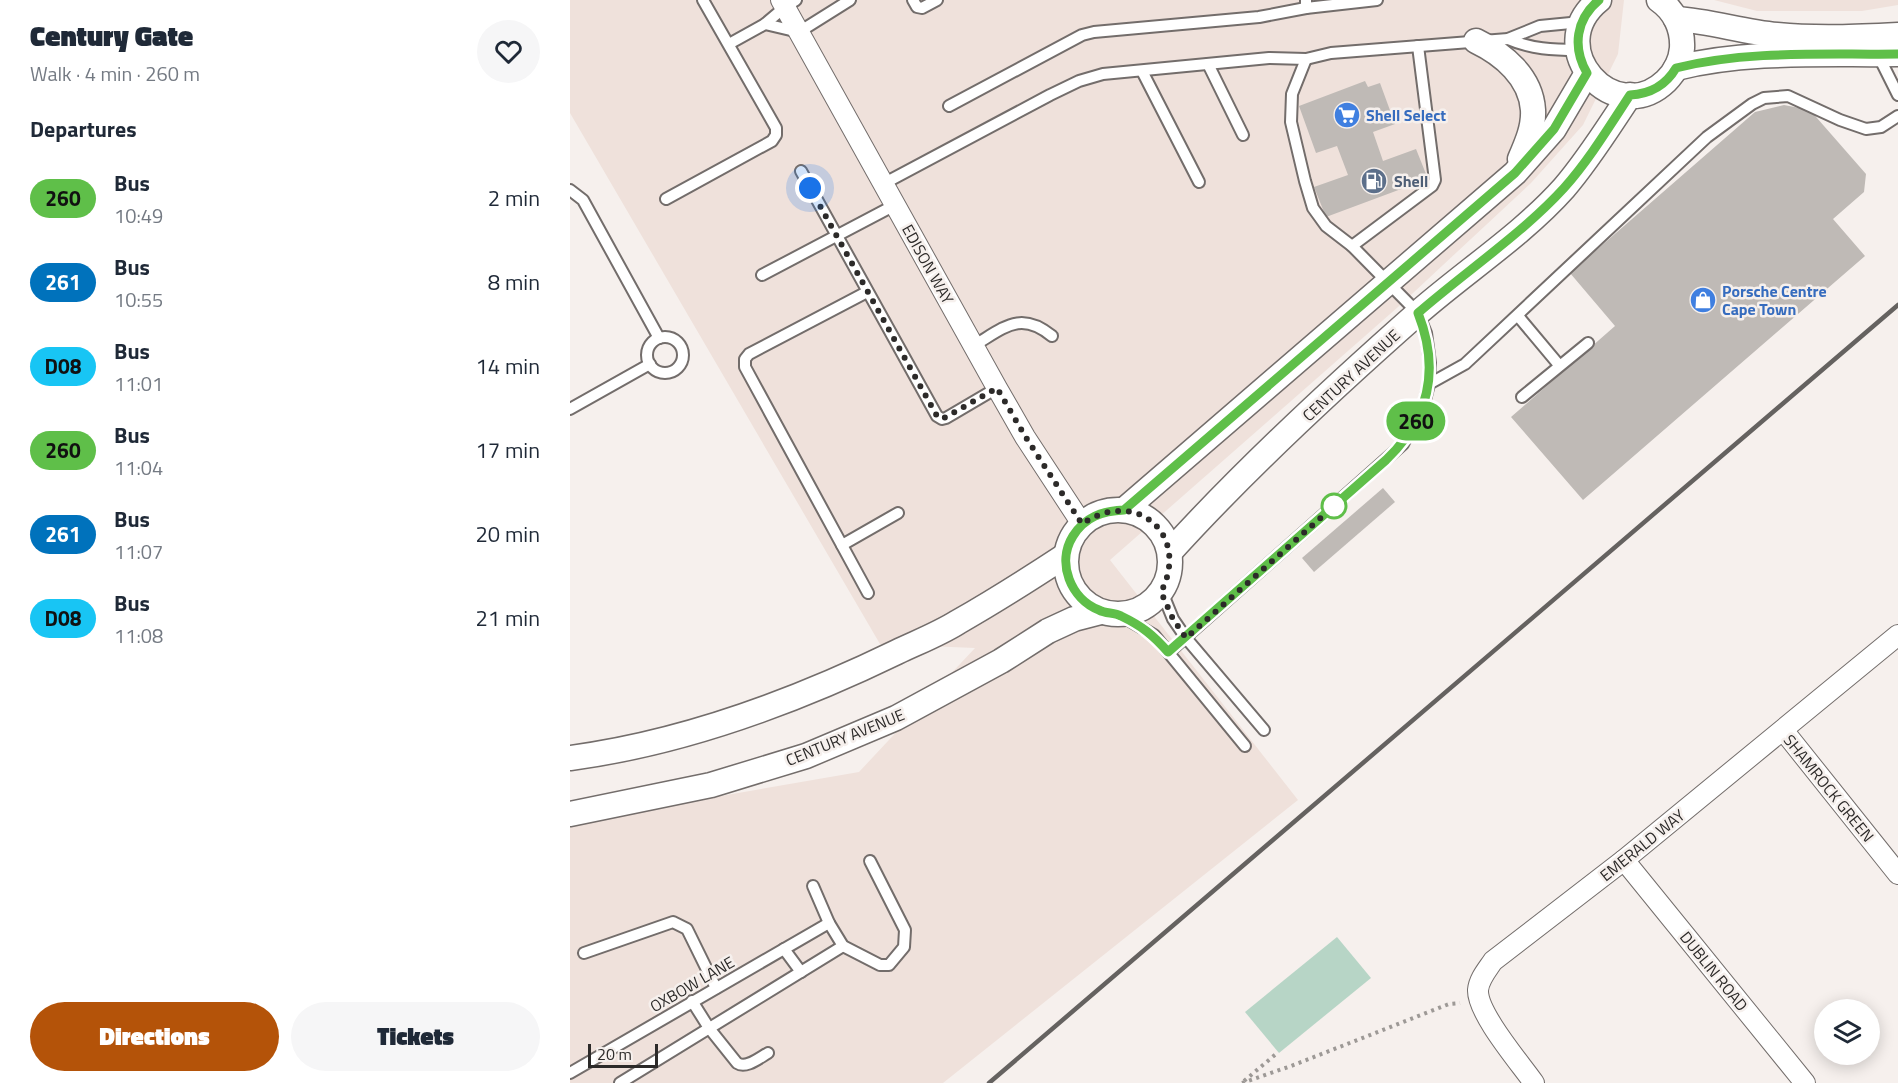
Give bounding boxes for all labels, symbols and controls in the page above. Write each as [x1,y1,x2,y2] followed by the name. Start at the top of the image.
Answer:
[30,14,193,57] text: Century Gate
[477,20,540,83] button: heart
[30,58,200,89] text: Walk · 4 min · 260 m
[1332,100,1362,130] supermarket icon: Shell Select
[1366,103,1446,127] place label: Shell Select
[30,112,137,146] text: Departures
[114,166,150,200] text: Bus
[1359,166,1389,196] fuel station icon: Shell
[1394,169,1428,193] place label: Shell
[795,173,825,203] your location
[488,181,540,215] text: 2 min
[45,182,81,214] text: 260
[114,200,163,231] text: 10:49
[896,220,960,309] street label: EDISON WAY
[114,250,150,284] text: Bus
[488,265,540,299] text: 8 min
[45,266,81,298] text: 261
[1722,279,1827,321] place label: Porsche Centre Cape Town
[114,284,163,315] text: 10:55
[1688,285,1718,315] shop icon: Porsche Centre Cape Town
[1297,323,1405,427] street label: CENTURY AVENUE
[114,334,150,368] text: Bus
[475,349,540,383] text: 14 min
[45,350,81,382] text: D08
[114,368,163,399] text: 11:01
[1382,402,1450,440] line badge: 260
[1398,405,1434,437] text: 260
[114,418,150,452] text: Bus
[475,433,540,467] text: 17 min
[45,434,81,466] text: 260
[114,452,163,483] text: 11:04
[1321,493,1347,519] unlabelled marker
[114,502,150,536] text: Bus
[475,517,540,551] text: 20 min
[45,518,81,550] text: 261
[114,536,163,567] text: 11:07
[114,586,150,620] text: Bus
[475,601,540,635] text: 21 min
[45,602,81,634] text: D08
[114,620,163,651] text: 11:08
[782,702,908,772] street label: CENTURY AVENUE
[1778,729,1880,847] street label: SHAMROCK GREEN
[1594,803,1690,887] street label: EMERALD WAY
[1674,926,1754,1016] street label: DUBLIN ROAD
[645,950,739,1018] street label: OXBOW LANE
[1814,999,1880,1065] map controls
[1814,999,1880,1065] button: layers
[30,1002,279,1071] button: Directions
[291,1002,540,1071] button: Tickets
[588,1041,658,1068] scale bar
[597,1042,632,1066] text: 20 m

